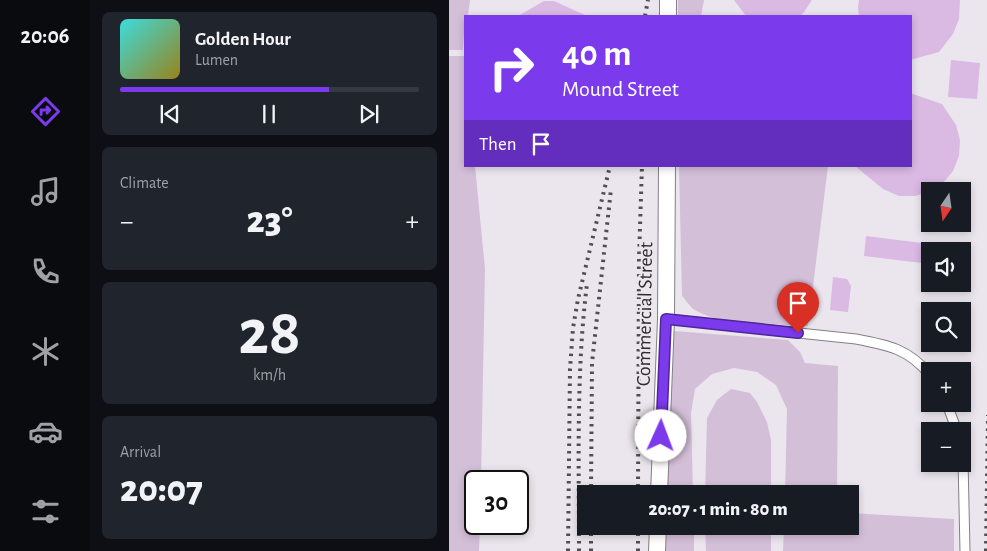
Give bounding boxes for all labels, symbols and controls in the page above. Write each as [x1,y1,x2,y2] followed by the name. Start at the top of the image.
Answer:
[21,25,69,47] text: 20:06
[195,30,291,49] text: Golden Hour
[479,35,544,100] icon: right
[562,37,631,72] text: 40 m
[195,52,238,68] text: Lumen
[562,78,679,100] text: Mound Street
[28,94,63,129] icon: directions
[156,100,184,128] icon: previous
[255,100,283,128] icon: pause
[355,100,383,128] icon: next
[527,130,555,158] icon: arrive
[479,135,517,154] text: Then
[28,174,63,209] icon: music
[120,175,169,191] text: Climate
[921,182,971,232] north arrow
[921,182,971,472] map controls
[246,202,293,240] text: 23°
[120,208,133,236] text: −
[406,208,419,236] text: +
[634,241,656,386] street label: Commercial Street
[921,242,971,292] button: sound
[28,254,63,289] icon: phone
[777,282,819,333] pin
[784,289,812,317] icon: arrive
[238,301,301,366] text: 28
[921,302,971,352] button: search
[28,334,63,369] icon: climate
[921,362,971,412] button: +
[253,367,286,383] text: km/h
[634,409,686,461] position arrow
[28,414,63,449] icon: car
[921,422,971,472] button: −
[120,444,161,460] text: Arrival
[464,470,529,535] speed limit sign: 30
[120,471,203,509] text: 20:07
[28,494,63,529] icon: filters
[648,500,788,519] text: 20:07 · 1 min · 80 m

